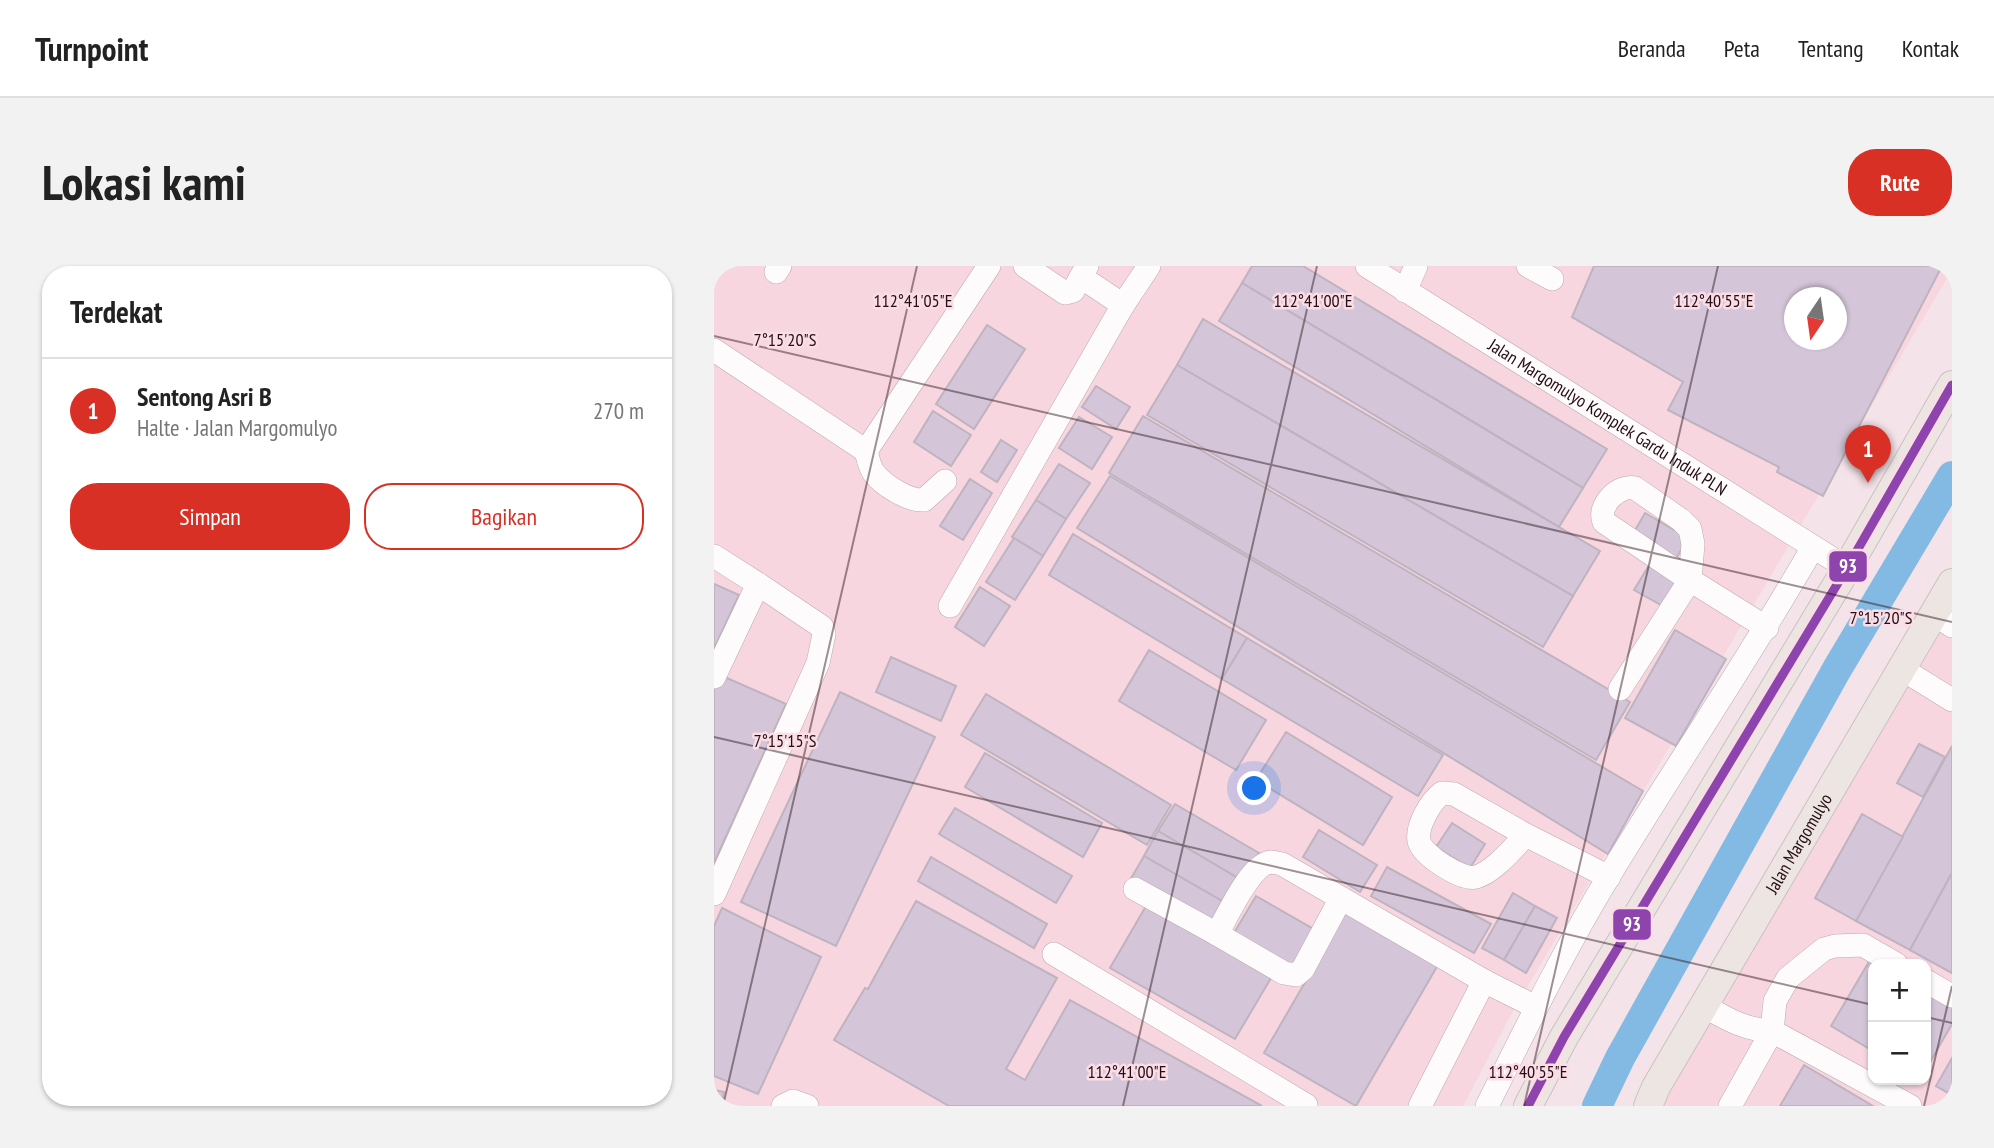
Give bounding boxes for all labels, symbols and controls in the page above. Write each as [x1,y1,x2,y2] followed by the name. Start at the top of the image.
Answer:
[35,27,148,70] text: Turnpoint
[1618,33,1686,64] text: Beranda
[1724,33,1760,64] text: Peta
[1798,33,1864,64] text: Tentang
[1902,33,1959,64] text: Kontak
[1848,149,1952,216] button: Rute
[42,150,246,214] text: Lokasi kami
[1784,287,1847,350] north arrow
[874,289,952,312] text: 112°41'05"E
[1274,289,1352,312] text: 112°41'00"E
[1675,289,1753,312] text: 112°40'55"E
[70,292,162,331] text: Terdekat
[754,328,817,351] text: 7°15'20"S
[1483,333,1731,500] street label: Jalan Margomulyo Komplek Gardu Induk PLN
[137,380,272,413] text: Sentong Asri B
[88,396,99,425] text: 1
[593,396,644,425] text: 270 m
[137,413,337,442] text: Halte · Jalan Margomulyo
[1845,425,1891,483] pin: 1
[70,483,350,550] button: Simpan
[364,483,644,550] button: Bagikan
[1828,550,1868,583] line badge: 93
[1839,554,1857,578] text: 93
[1850,606,1913,629] text: 7°15'20"S
[754,729,817,752] text: 7°15'15"S
[1237,771,1271,805] your location
[1760,789,1837,898] street label: Jalan Margomulyo
[1612,908,1652,941] line badge: 93
[1623,912,1641,936] text: 93
[1868,959,1931,1085] map controls
[1868,959,1931,1022] button: +
[1868,1022,1931,1085] button: −
[1088,1060,1166,1083] text: 112°41'00"E
[1489,1060,1567,1083] text: 112°40'55"E

